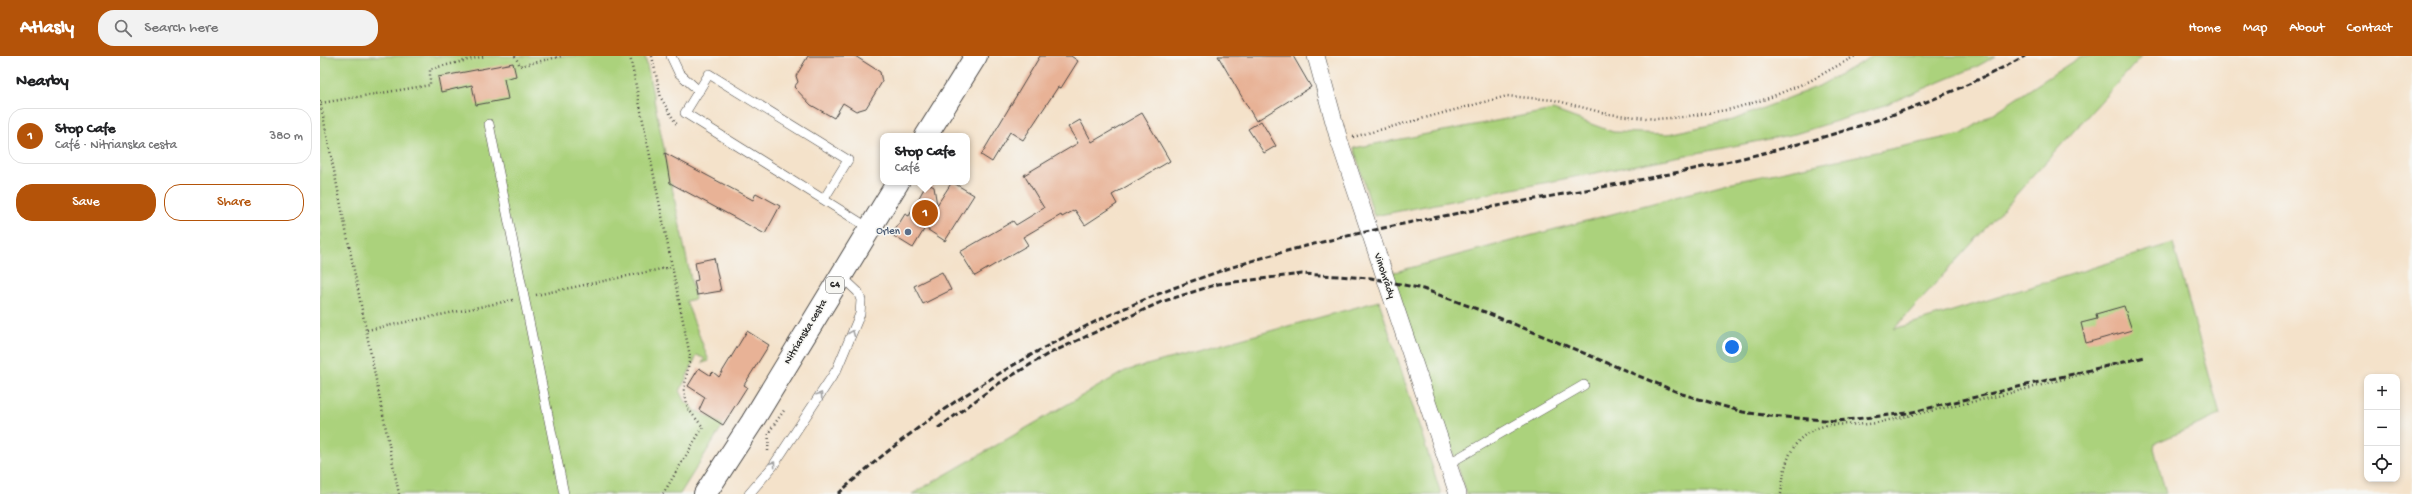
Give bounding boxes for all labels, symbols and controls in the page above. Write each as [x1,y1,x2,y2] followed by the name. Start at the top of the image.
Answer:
[98,10,378,46] search box
[20,17,74,40] text: Atlasly
[112,17,134,39] icon: search
[144,19,218,37] text: Search here
[2189,20,2221,37] text: Home
[2243,20,2267,37] text: Map
[2289,20,2325,37] text: About
[2347,20,2392,37] text: Contact
[16,72,69,92] text: Nearby
[55,120,116,138] text: Stop Cafe
[27,129,33,144] text: 1
[269,129,303,144] text: 380 m
[880,133,970,185] popup
[55,138,177,153] text: Café · Nitrianska cesta
[895,143,955,161] text: Stop Cafe
[895,161,920,176] text: Café
[16,184,156,221] button: Save
[164,184,304,221] button: Share
[912,198,938,228] pin: 1
[876,226,901,238] place label: Orlen
[903,227,913,237] marker: Orlen
[1370,251,1398,301] street label: Vinohrady
[826,277,844,293] road number: 64
[782,297,831,367] street label: Nitrianska cesta
[847,329,855,337] one-way arrow
[1722,337,1742,357] your location
[2364,374,2400,482] map controls
[2364,374,2400,410] button: +
[815,392,823,399] one-way arrow
[2364,410,2400,446] button: −
[2364,446,2400,482] button: locate
[769,461,776,468] one-way arrow

